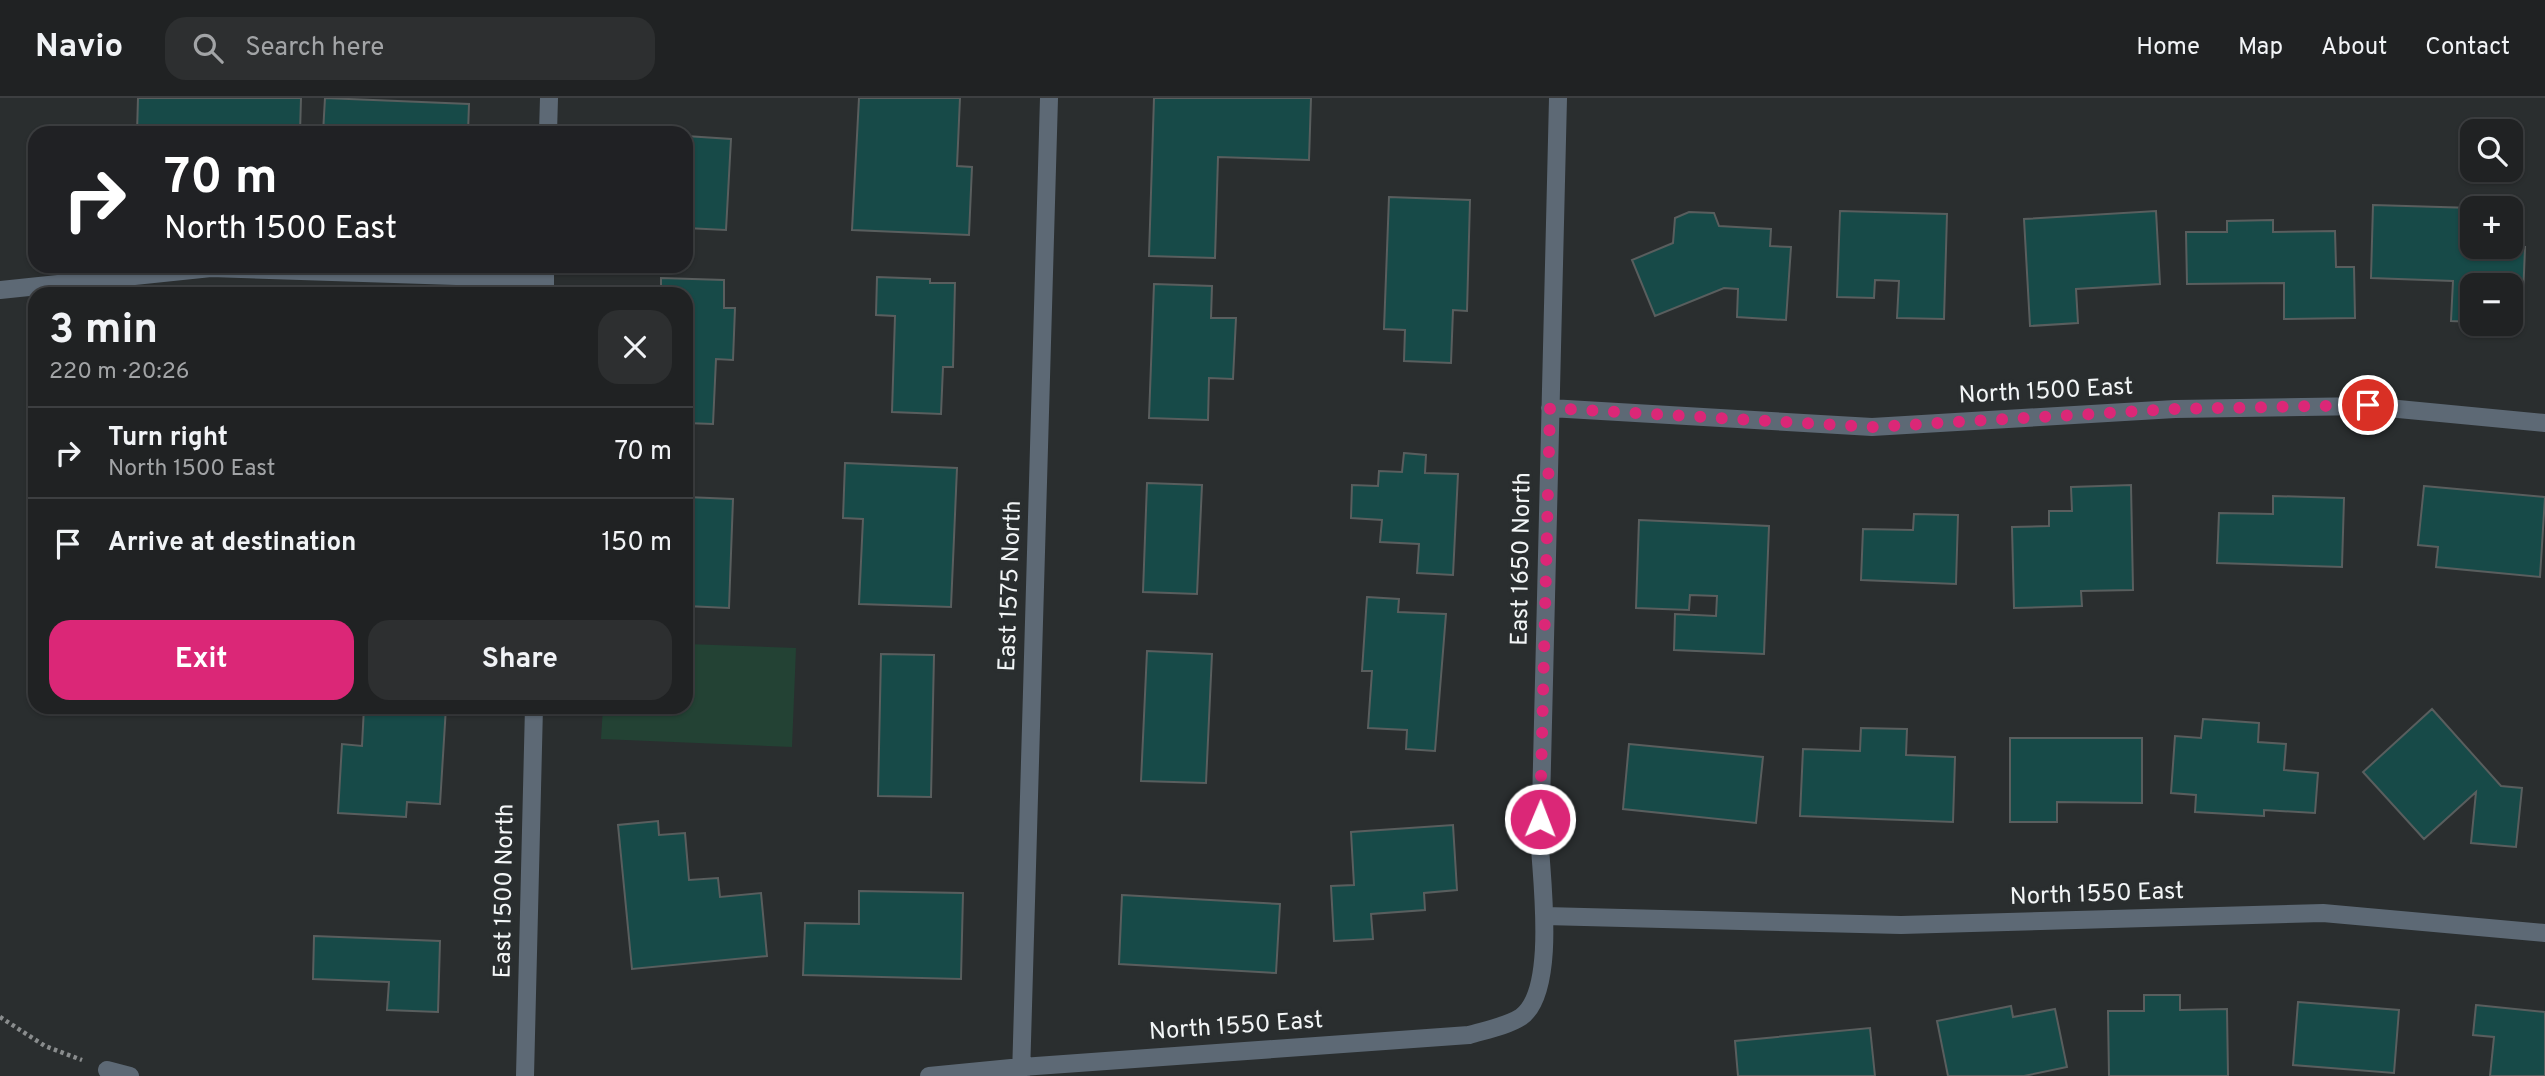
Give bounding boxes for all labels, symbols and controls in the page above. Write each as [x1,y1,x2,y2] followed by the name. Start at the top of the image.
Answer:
[165,17,655,80] search box
[35,27,123,69] text: Navio
[189,29,227,67] icon: search
[245,32,384,65] text: Search here
[2136,33,2200,63] text: Home
[2238,33,2283,63] text: Map
[2321,33,2387,63] text: About
[2425,33,2510,63] text: Contact
[2460,119,2523,336] map controls
[2460,119,2523,182] button: search
[164,149,278,211] text: 70 m
[49,154,140,245] icon: right
[2460,196,2523,259] button: +
[164,210,397,250] text: North 1500 East
[2460,273,2523,336] button: −
[49,305,158,358] text: 3 min
[598,310,672,384] button: close
[49,358,189,387] text: 220 m · 20:26
[1958,372,2134,412] street label: North 1500 East
[2338,375,2398,435] pin
[2349,386,2387,424] icon: arrive
[108,422,228,455] text: Turn right
[49,434,87,472] icon: right
[614,436,672,469] text: 70 m
[108,455,276,484] text: North 1500 East
[1505,472,1539,646] street label: East 1650 North
[993,500,1029,672] street label: East 1575 North
[49,525,87,563] icon: arrive
[108,527,356,560] text: Arrive at destination
[601,527,672,560] text: 150 m
[49,620,354,700] button: Exit
[368,620,672,700] button: Share
[1503,782,1577,856] position arrow
[488,803,522,979] street label: East 1500 North
[2009,877,2185,913] street label: North 1550 East
[1148,1006,1324,1048] street label: North 1550 East

